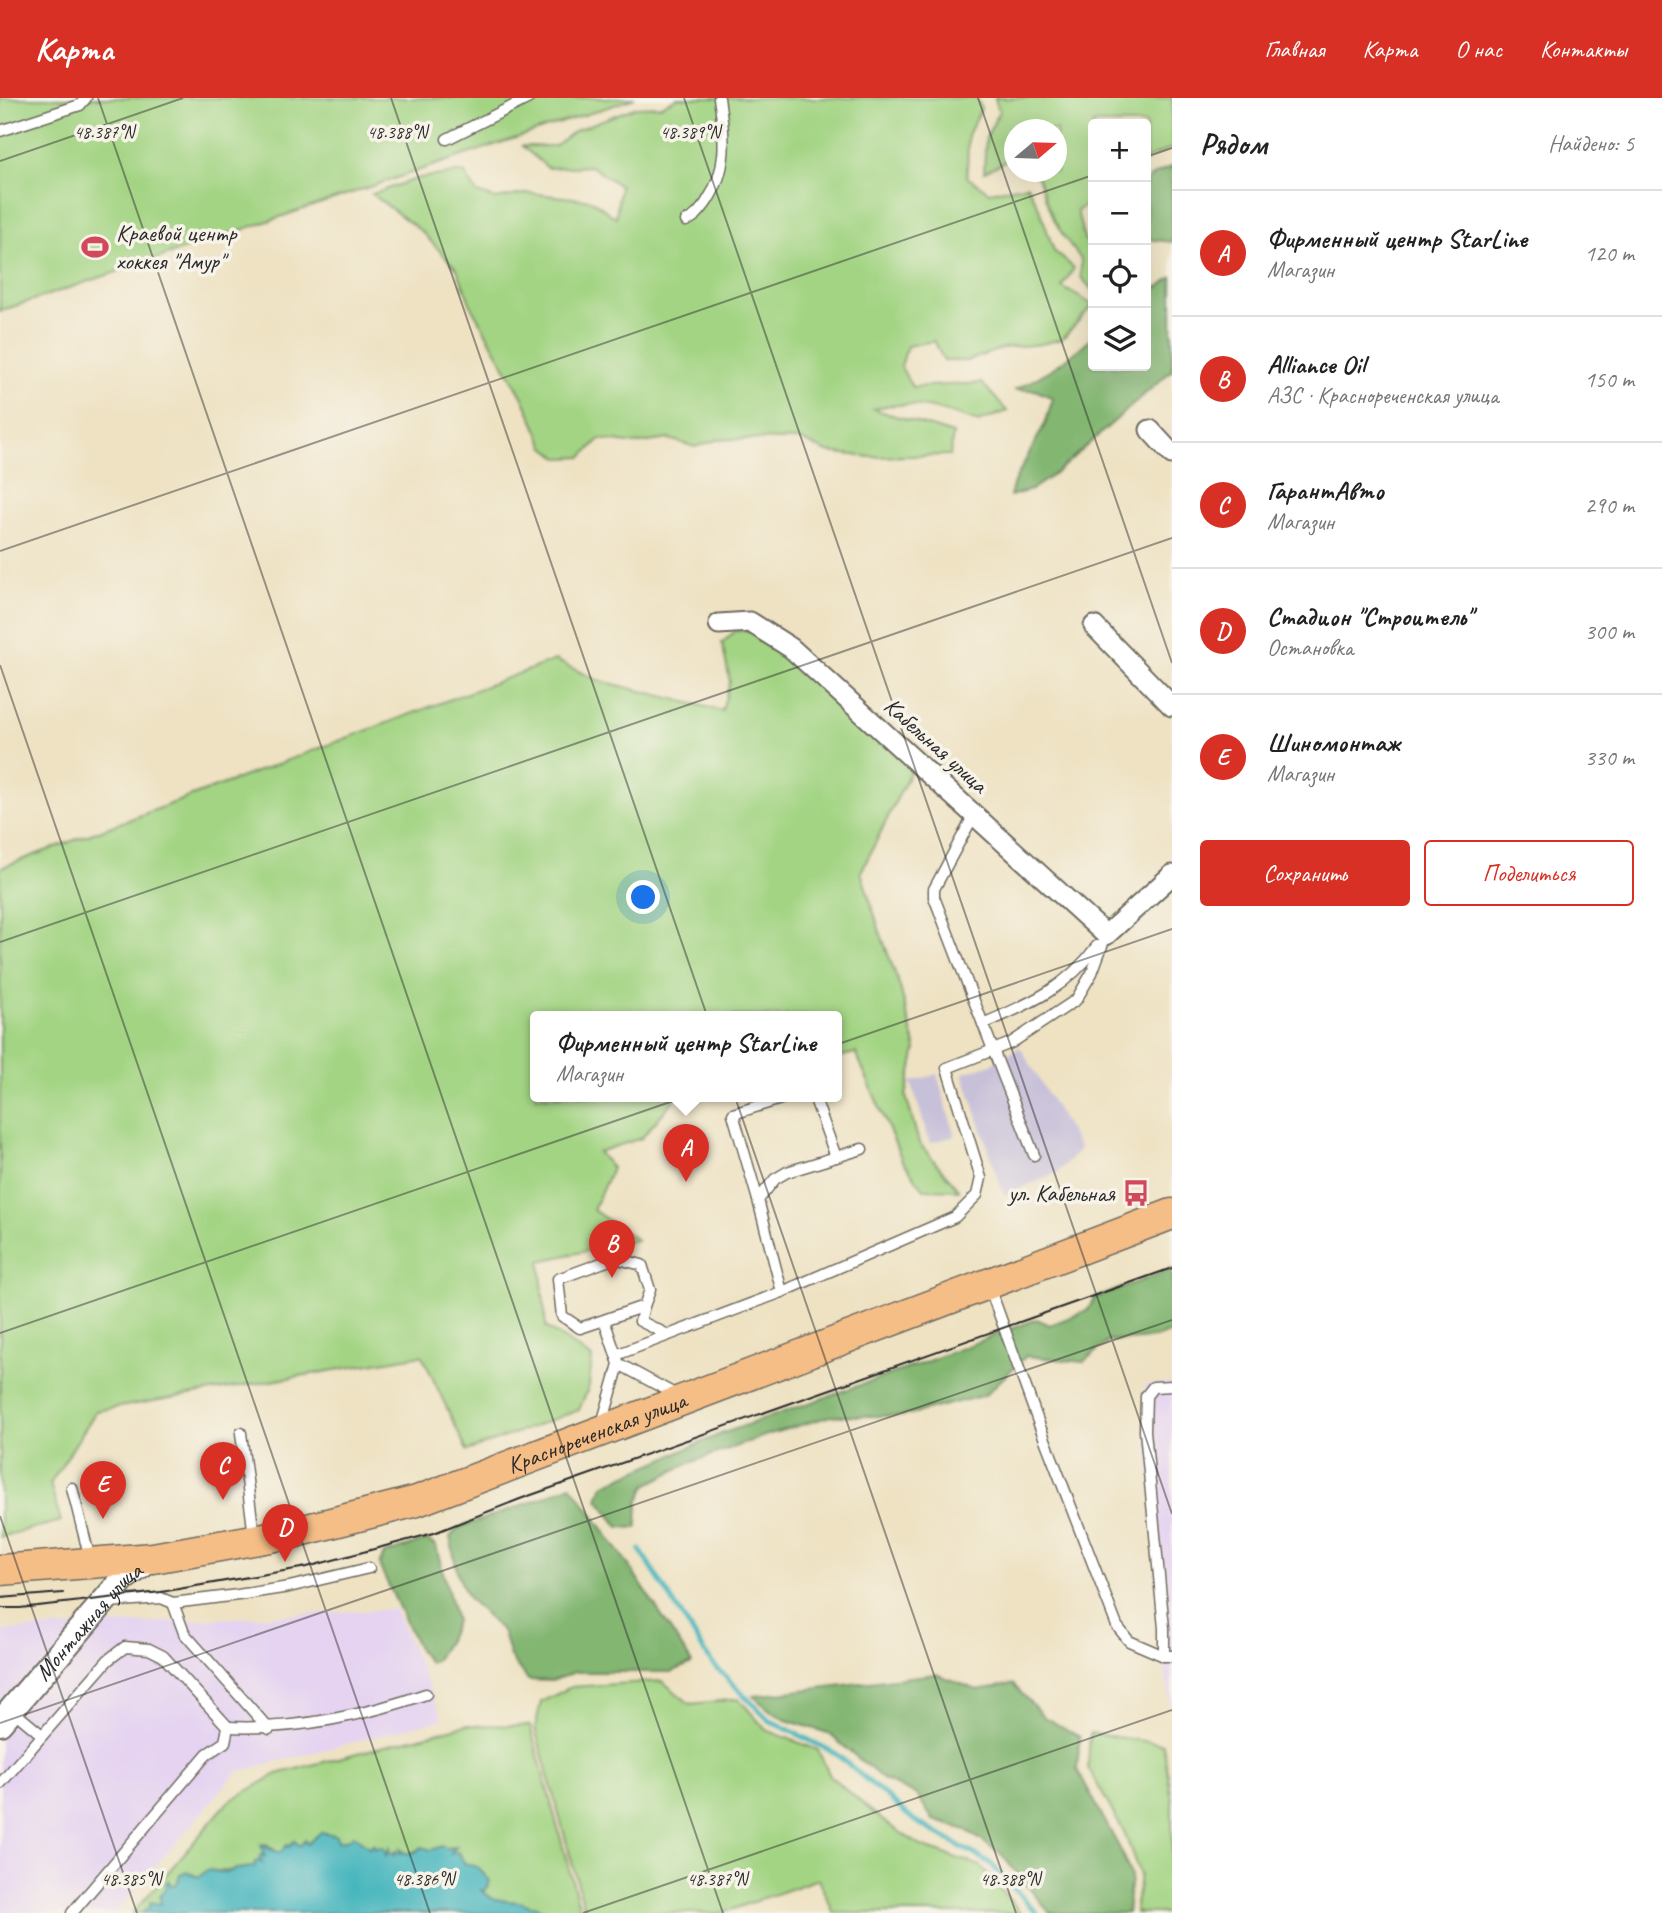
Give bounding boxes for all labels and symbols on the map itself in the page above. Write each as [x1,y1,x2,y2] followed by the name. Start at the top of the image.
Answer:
[1004,119,1067,182] north arrow
[74,121,137,143] text: 48.387°N
[367,121,430,143] text: 48.388°N
[660,121,723,143] text: 48.389°N
[116,218,238,276] place label: Краевой центр хоккея "Амур"
[80,232,110,262] sports icon: Краевой центр хоккея "Амур"
[878,691,995,800] street label: Кабельная улица
[626,880,660,914] your location
[663,1124,709,1182] pin: A
[1006,1178,1116,1208] place label: ул. Кабельная
[1121,1178,1151,1208] bus stop icon: ул. Кабельная
[589,1220,635,1278] pin: B
[503,1384,692,1480] street label: Краснореченская улица
[200,1442,246,1500] pin: C
[80,1461,126,1519] pin: E
[262,1504,308,1562] pin: D
[28,1554,149,1687] street label: Монтажная улица
[101,1868,164,1890] text: 48.385°N
[394,1868,457,1890] text: 48.386°N
[687,1868,750,1890] text: 48.387°N
[980,1868,1043,1890] text: 48.388°N

